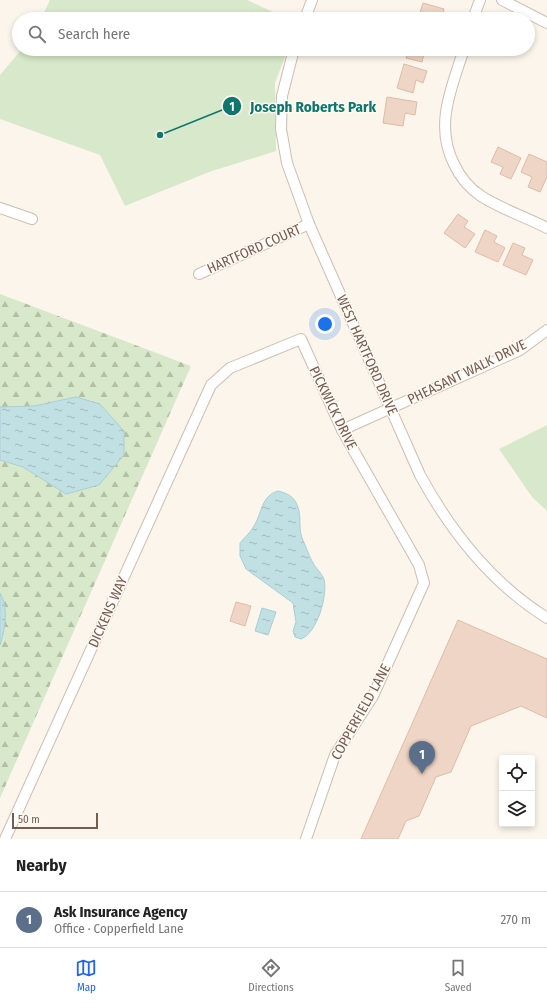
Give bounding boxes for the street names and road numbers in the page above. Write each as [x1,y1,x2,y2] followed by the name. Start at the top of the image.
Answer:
[204,220,304,277] street label: HARTFORD COURT
[333,292,401,418] street label: WEST HARTFORD DRIVE
[405,336,530,408] street label: PHEASANT WALK DRIVE
[306,364,361,453] street label: PICKWICK DRIVE
[85,574,131,650] street label: DICKENS WAY
[328,661,395,763] street label: COPPERFIELD LANE

